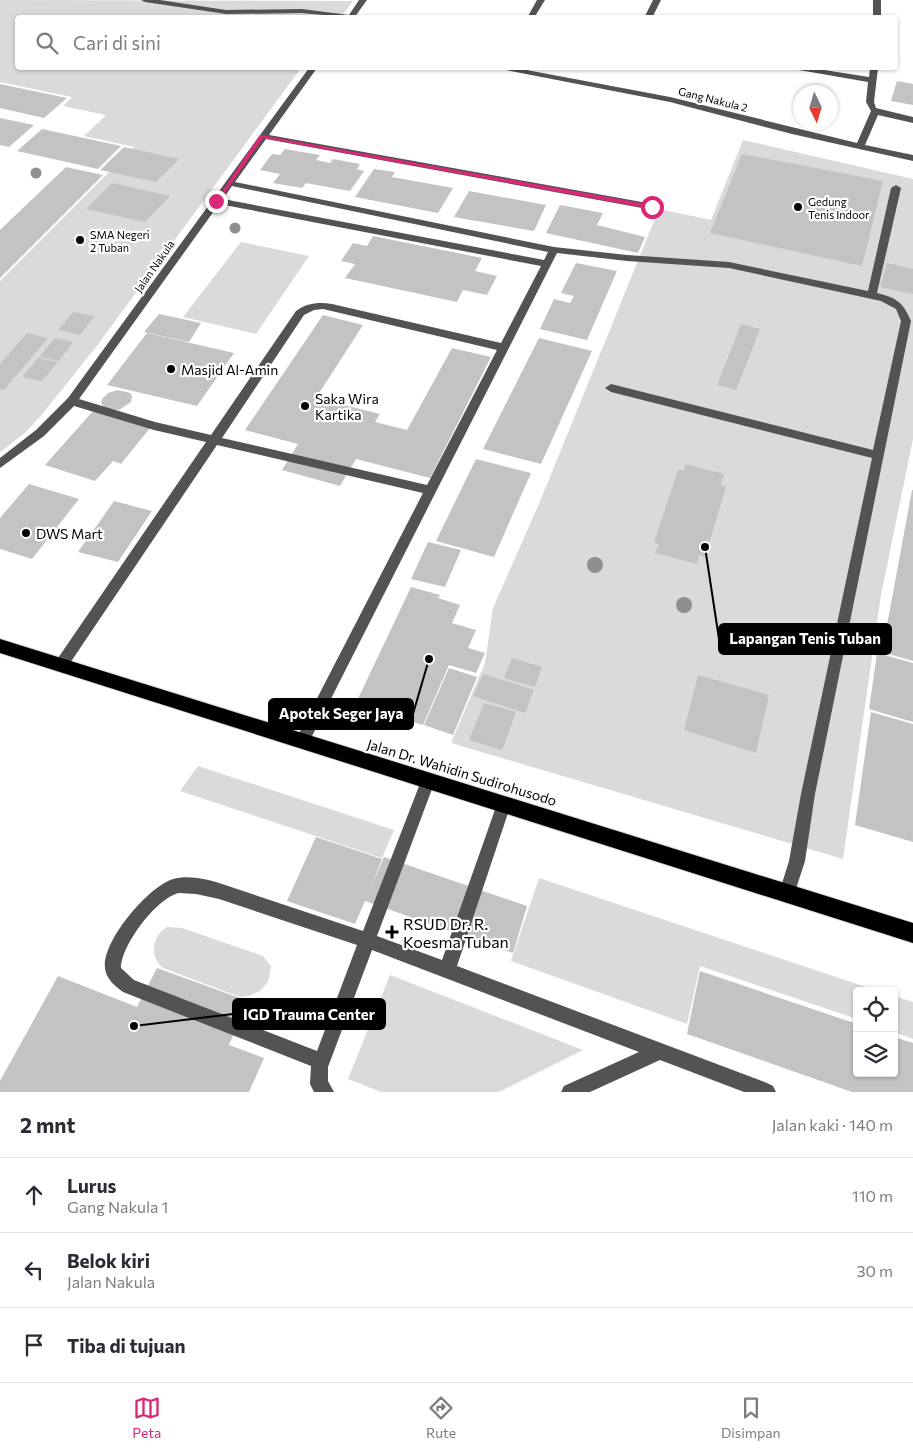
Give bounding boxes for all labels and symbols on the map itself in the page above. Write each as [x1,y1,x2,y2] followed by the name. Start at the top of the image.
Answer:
[677,84,749,114] street label: Gang Nakula 2
[793,85,838,130] north arrow
[205,190,228,213] route end
[808,195,870,221] place label: Gedung Tenis Indoor
[641,196,664,219] route start
[792,201,804,213] marker: Gedung Tenis Indoor
[90,228,150,254] place label: SMA Negeri 2 Tuban
[74,234,86,246] marker: SMA Negeri 2 Tuban
[131,237,178,295] street label: Jalan Nakula
[181,361,278,378] place label: Masjid Al-Amin
[165,363,177,375] marker: Masjid Al-Amin
[315,390,379,423] place label: Saka Wira Kartika
[299,400,311,412] marker: Saka Wira Kartika
[36,525,103,542] place label: DWS Mart
[20,527,32,539] marker: DWS Mart
[719,624,891,654] callout: Lapangan Tenis Tuban
[729,629,881,647] text: Lapangan Tenis Tuban
[269,699,413,729] callout: Apotek Seger Jaya
[279,704,403,722] text: Apotek Seger Jaya
[365,735,559,809] street label: Jalan Dr. Wahidin Sudirohusodo
[403,914,509,951] place label: RSUD Dr. R. Koesma Tuban
[385,925,399,939] marker: RSUD Dr. R. Koesma Tuban
[233,999,385,1029] callout: IGD Trauma Center
[243,1005,375,1023] text: IGD Trauma Center

